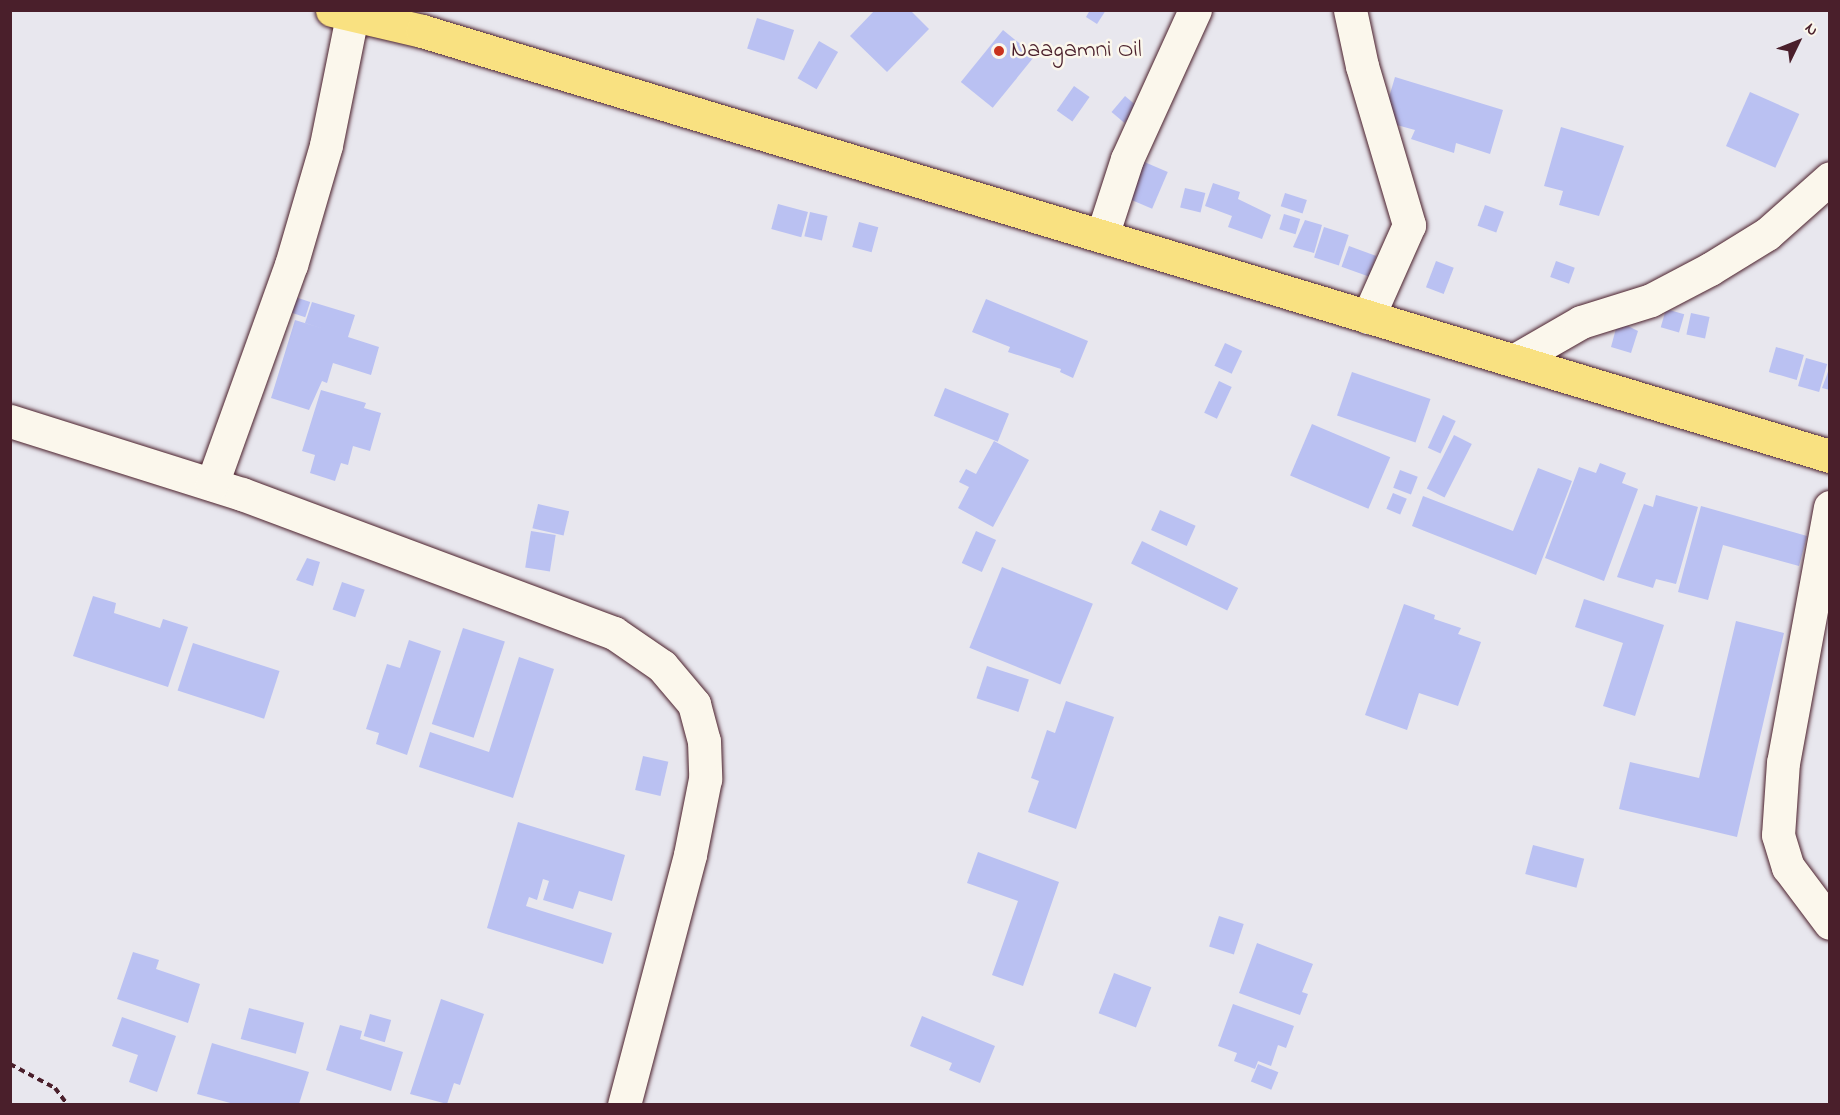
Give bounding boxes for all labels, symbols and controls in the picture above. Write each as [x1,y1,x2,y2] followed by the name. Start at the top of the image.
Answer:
[1768,12,1828,72] north arrow
[1799,18,1824,42] text: N
[1011,37,1142,65] place label: Naagamni Oil
[992,44,1006,58] marker: Naagamni Oil

